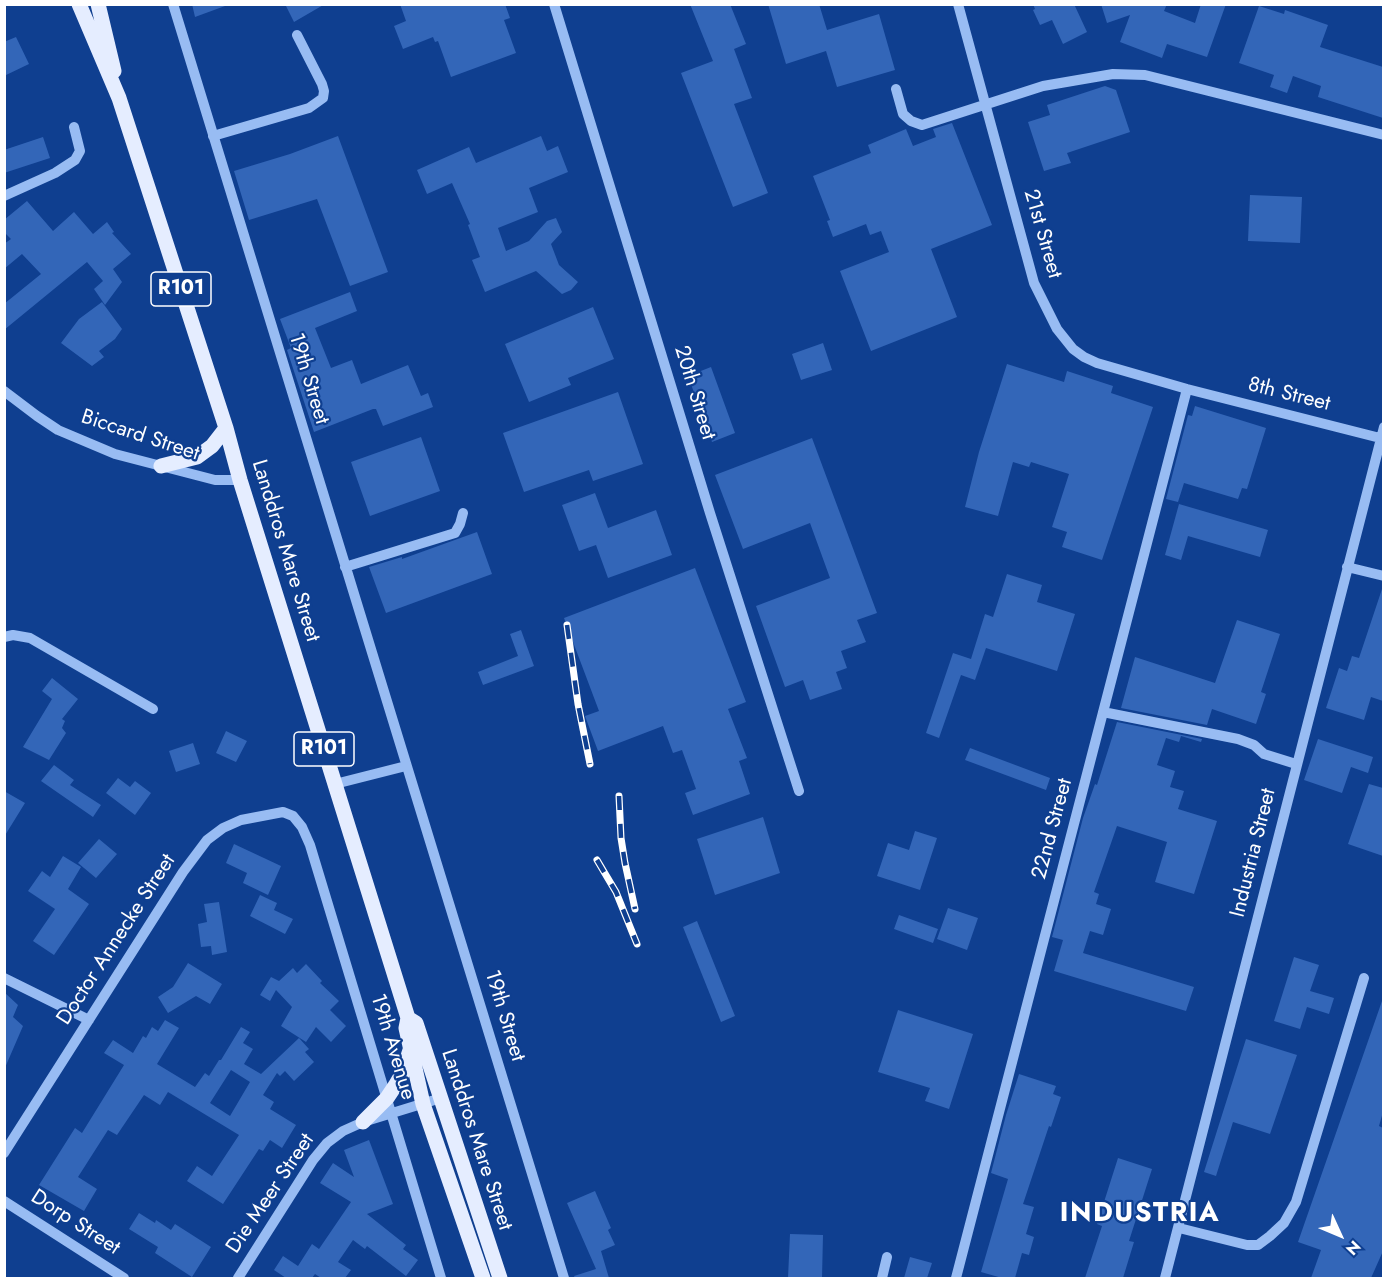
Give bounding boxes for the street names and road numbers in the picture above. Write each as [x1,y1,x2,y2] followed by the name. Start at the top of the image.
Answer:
[1017,187,1067,281] street label: 21st Street
[151,272,211,306] road number: R101
[282,330,334,428] street label: 19th Street
[668,343,720,443] street label: 20th Street
[1245,373,1333,417] street label: 8th Street
[78,405,202,467] street label: Biccard Street
[245,457,325,645] street label: Landdros Mare Street
[294,732,354,766] road number: R101
[1027,776,1079,882] street label: 22nd Street
[1226,786,1282,920] street label: Industria Street
[52,850,182,1030] street label: Doctor Annecke Street
[478,967,530,1065] street label: 19th Street
[364,991,420,1103] street label: 19th Avenue
[435,1046,517,1234] street label: Landdros Mare Street
[222,1129,320,1259] street label: Die Meer Street
[26,1185,124,1261] street label: Dorp Street

